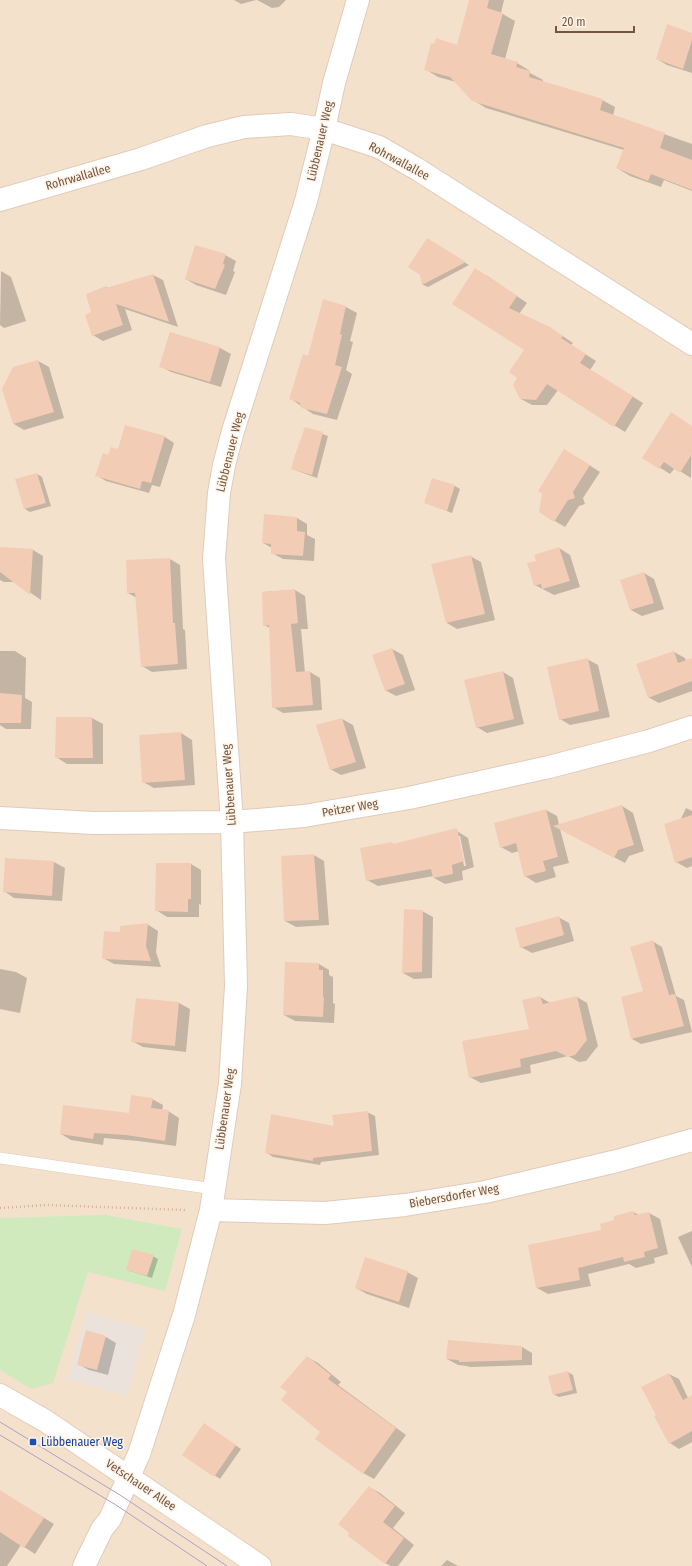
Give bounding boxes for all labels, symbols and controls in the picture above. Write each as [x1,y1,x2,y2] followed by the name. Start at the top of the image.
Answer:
[556,8,634,34] scale bar
[562,15,586,29] text: 20 m
[304,99,336,183] street label: Lübbenauer Weg
[366,139,432,183] street label: Rohrwallallee
[44,161,112,193] street label: Rohrwallallee
[213,410,247,493] street label: Lübbenauer Weg
[219,743,239,826] street label: Lübbenauer Weg
[321,796,380,820] street label: Peitzer Weg
[212,1067,238,1151] street label: Lübbenauer Weg
[408,1181,500,1211] street label: Biebersdorfer Weg
[41,1435,123,1449] place label: Lübbenauer Weg
[28,1437,38,1447] marker: Lübbenauer Weg
[103,1456,179,1514] street label: Vetschauer Allee

